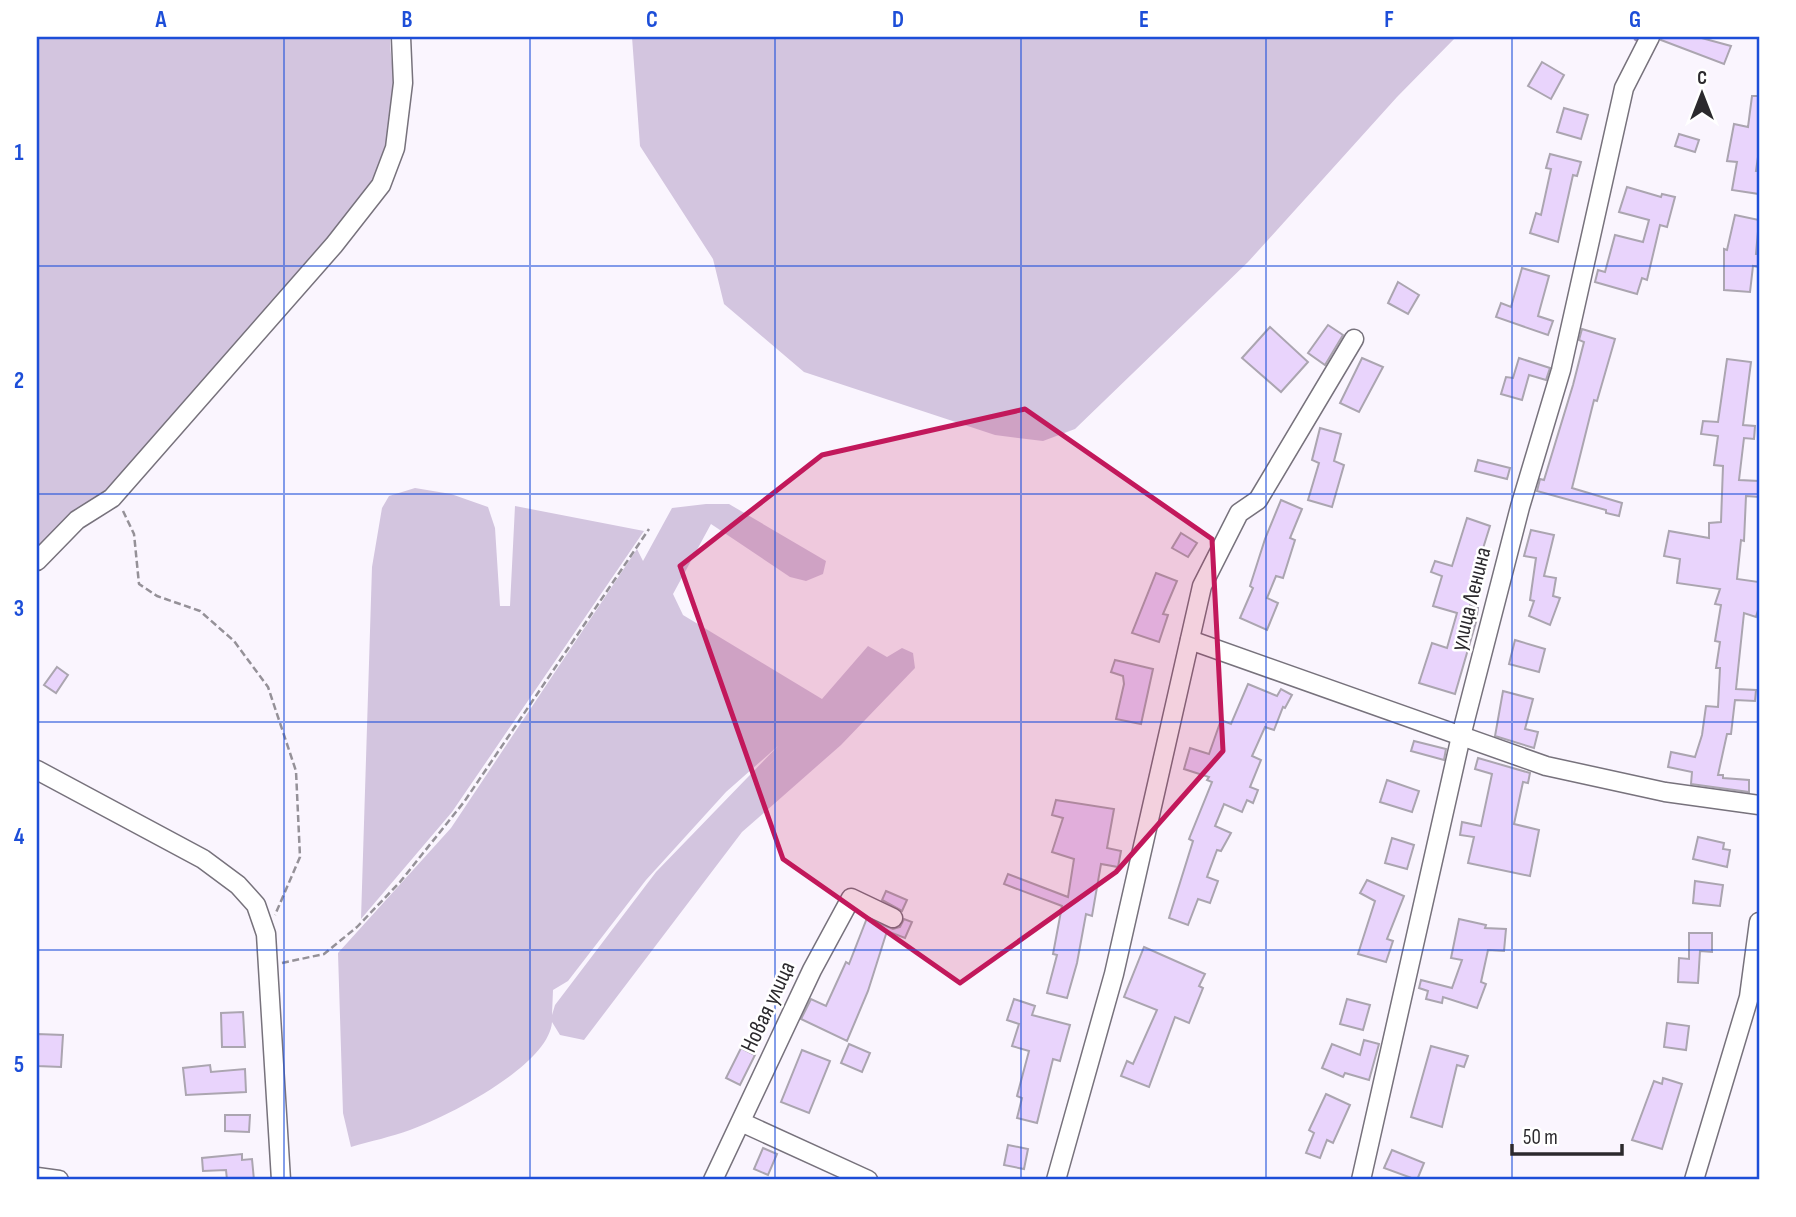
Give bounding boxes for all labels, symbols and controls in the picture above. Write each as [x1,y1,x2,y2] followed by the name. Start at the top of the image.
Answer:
[155,6,168,34] text: A
[402,6,413,34] text: B
[646,6,658,34] text: C
[892,6,904,34] text: D
[1139,6,1149,34] text: E
[1384,6,1394,34] text: F
[1629,6,1641,34] text: G
[1666,60,1736,130] north arrow
[1697,67,1707,90] text: С
[14,139,24,167] text: 1
[14,367,24,395] text: 2
[1445,544,1497,654] street label: улица Ленина
[14,595,24,623] text: 3
[14,823,25,851] text: 4
[735,957,801,1057] street label: Новая улица
[14,1051,24,1079] text: 5
[1512,1112,1623,1156] scale bar
[1523,1125,1558,1150] text: 50 m

